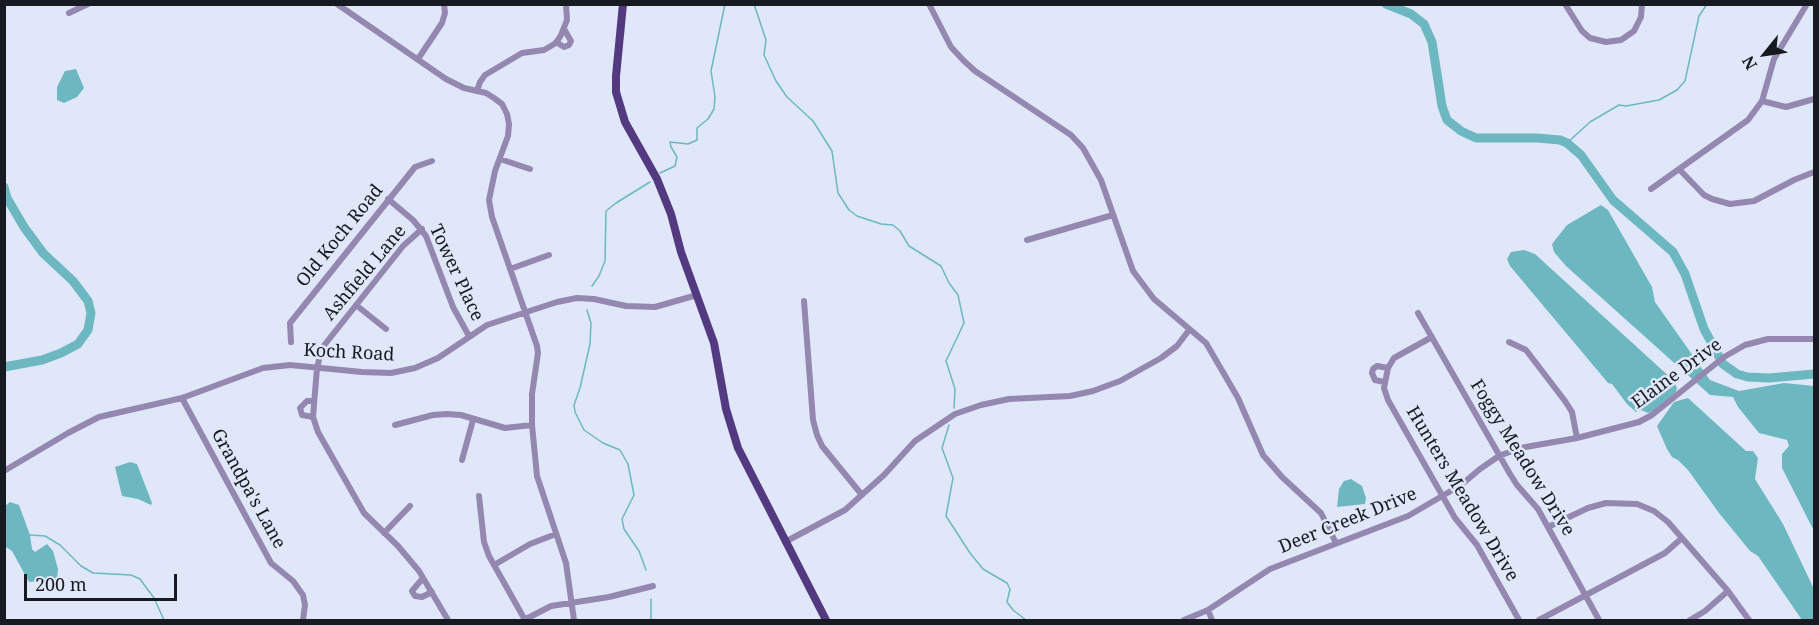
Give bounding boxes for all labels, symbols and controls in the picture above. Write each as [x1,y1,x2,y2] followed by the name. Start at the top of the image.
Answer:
[1735,24,1795,84] north arrow
[1737,52,1762,74] text: N
[292,180,388,292] street label: Old Koch Road
[319,221,411,325] street label: Ashfield Lane
[424,221,488,325] street label: Tower Place
[1628,334,1726,414] street label: Elaine Drive
[303,340,395,366] street label: Koch Road
[1465,376,1579,540] street label: Foggy Meadow Drive
[1401,403,1523,585] street label: Hunters Meadow Drive
[206,425,290,553] street label: Grandpa's Lane
[1276,483,1420,559] street label: Deer Creek Drive
[27,562,180,600] scale bar
[35,572,87,596] text: 200 m

